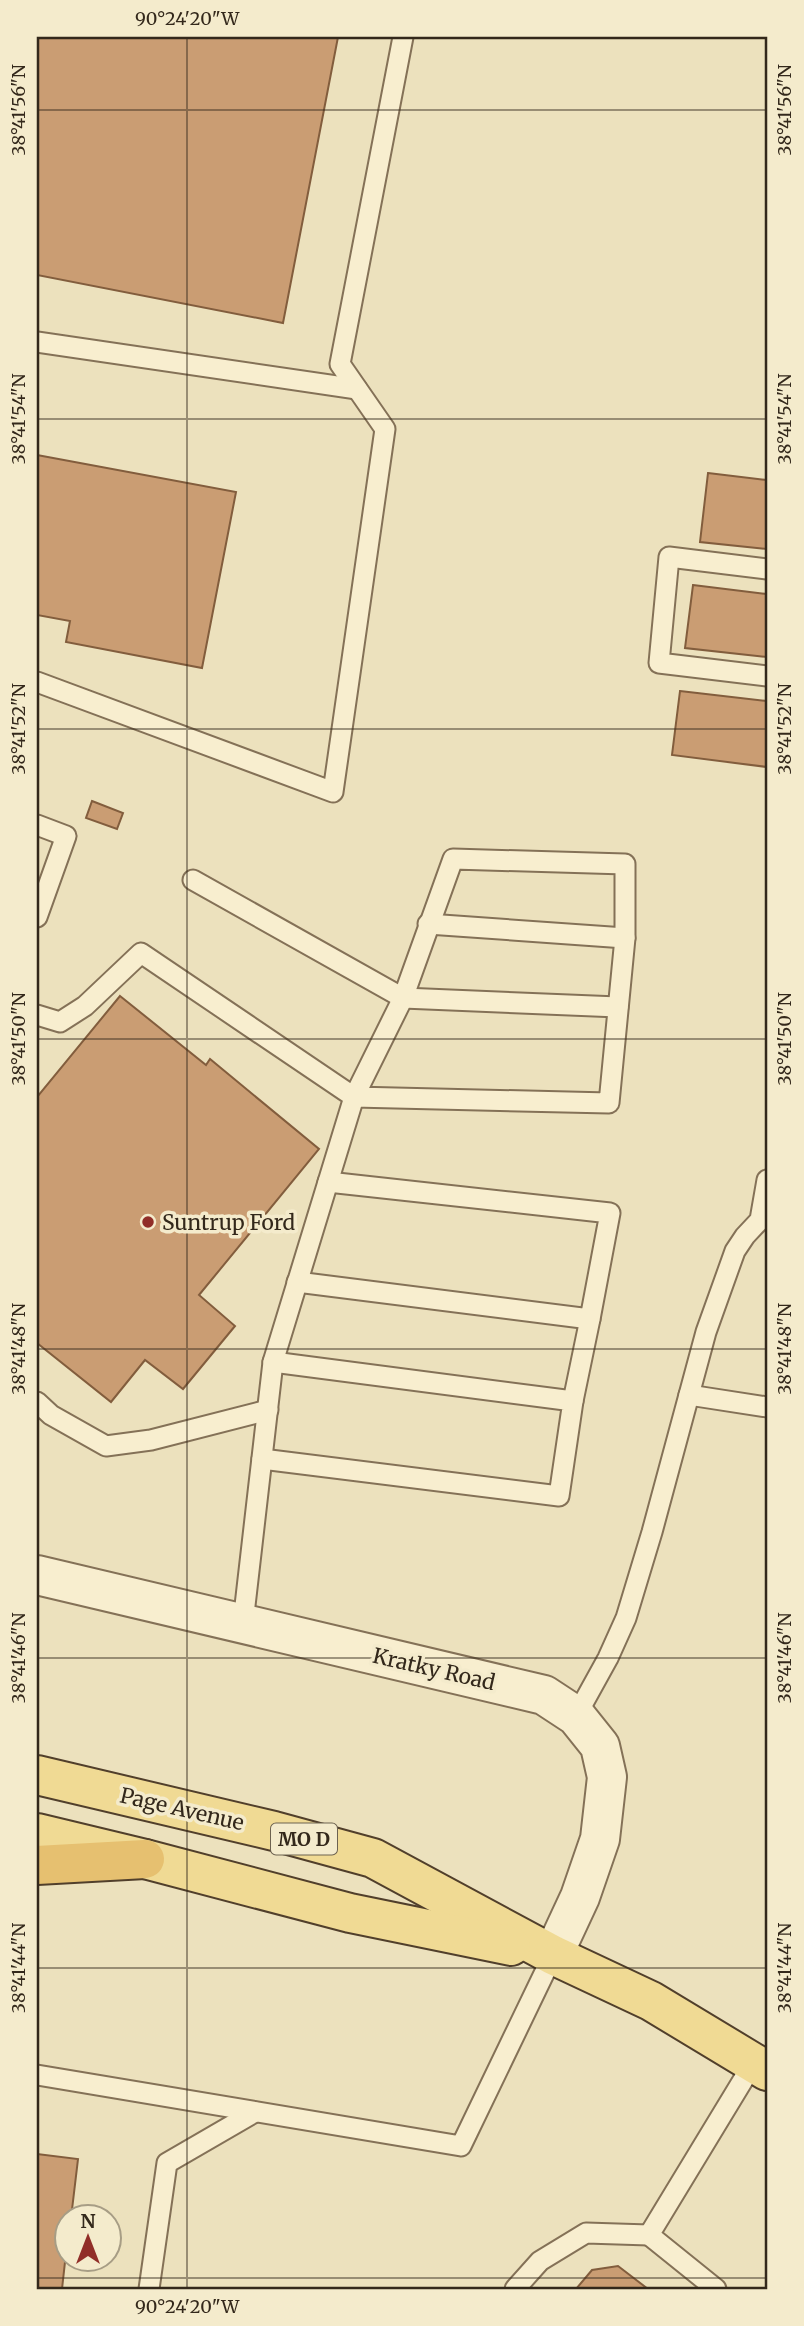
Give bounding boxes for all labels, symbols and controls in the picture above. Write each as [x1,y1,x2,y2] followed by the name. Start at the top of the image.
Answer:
[135,7,240,30] text: 90°24'20"W
[7,64,30,156] text: 38°41'56"N
[773,64,796,156] text: 38°41'56"N
[7,373,30,464] text: 38°41'54"N
[773,373,796,464] text: 38°41'54"N
[7,683,30,775] text: 38°41'52"N
[773,683,796,775] text: 38°41'52"N
[7,992,30,1086] text: 38°41'50"N
[773,992,796,1086] text: 38°41'50"N
[162,1209,295,1236] place label: Suntrup Ford
[140,1214,156,1230] marker: Suntrup Ford
[7,1303,30,1395] text: 38°41'48"N
[773,1303,796,1395] text: 38°41'48"N
[7,1613,30,1703] text: 38°41'46"N
[773,1613,796,1703] text: 38°41'46"N
[370,1642,498,1696] street label: Kratky Road
[117,1782,247,1836] street label: Page Avenue
[271,1824,337,1854] road number: MO D
[7,1923,30,2013] text: 38°41'44"N
[773,1923,796,2013] text: 38°41'44"N
[52,2204,122,2274] north arrow
[80,2209,96,2233] text: N
[135,2295,240,2318] text: 90°24'20"W

